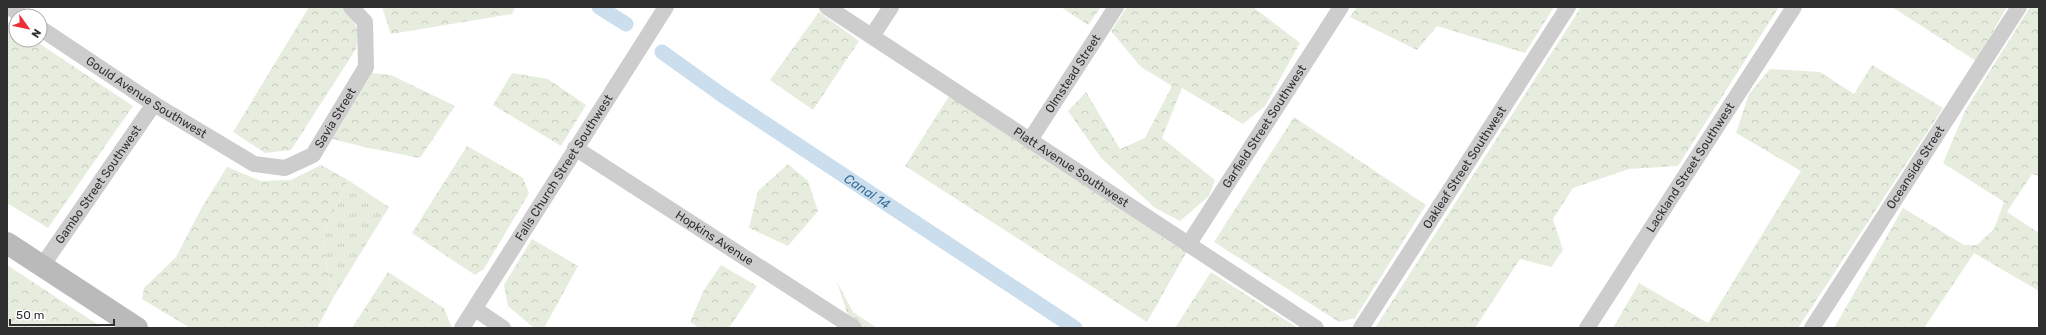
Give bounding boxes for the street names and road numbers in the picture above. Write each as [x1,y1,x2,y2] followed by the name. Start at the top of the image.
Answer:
[1042,32,1104,116] street label: Olmstead Street
[83,54,210,141] street label: Gould Avenue Southwest
[1219,62,1309,191] street label: Garfield Street Southwest
[312,85,359,151] street label: Savia Street
[512,92,616,243] street label: Falls Church Street Southwest
[1644,100,1738,235] street label: Lackland Street Southwest
[1420,103,1509,231] street label: Oakleaf Street Southwest
[53,122,144,246] street label: Gambo Street Southwest
[1884,123,1948,212] street label: Oceanside Street
[1011,124,1132,210] street label: Platt Avenue Southwest
[673,208,756,268] street label: Hopkins Avenue

